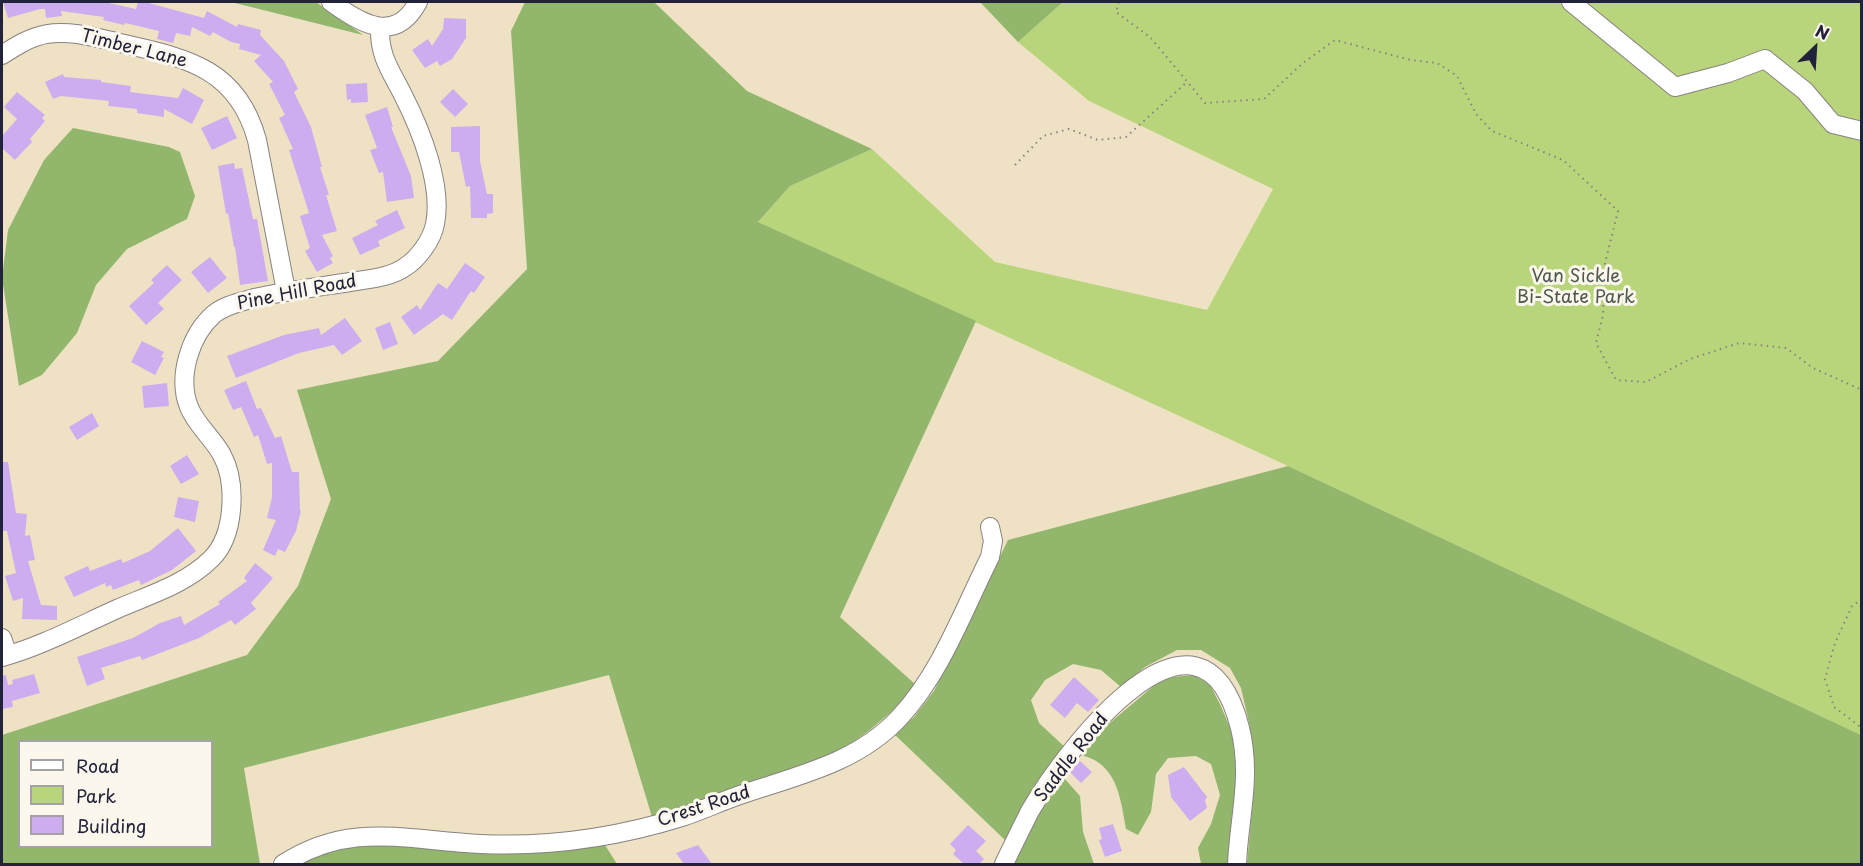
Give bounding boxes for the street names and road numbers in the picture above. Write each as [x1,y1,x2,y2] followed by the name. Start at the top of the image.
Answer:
[79,25,189,73] street label: Timber Lane
[236,271,358,315] street label: Pine Hill Road
[1031,709,1113,807] street label: Saddle Road
[655,782,753,832] street label: Crest Road

